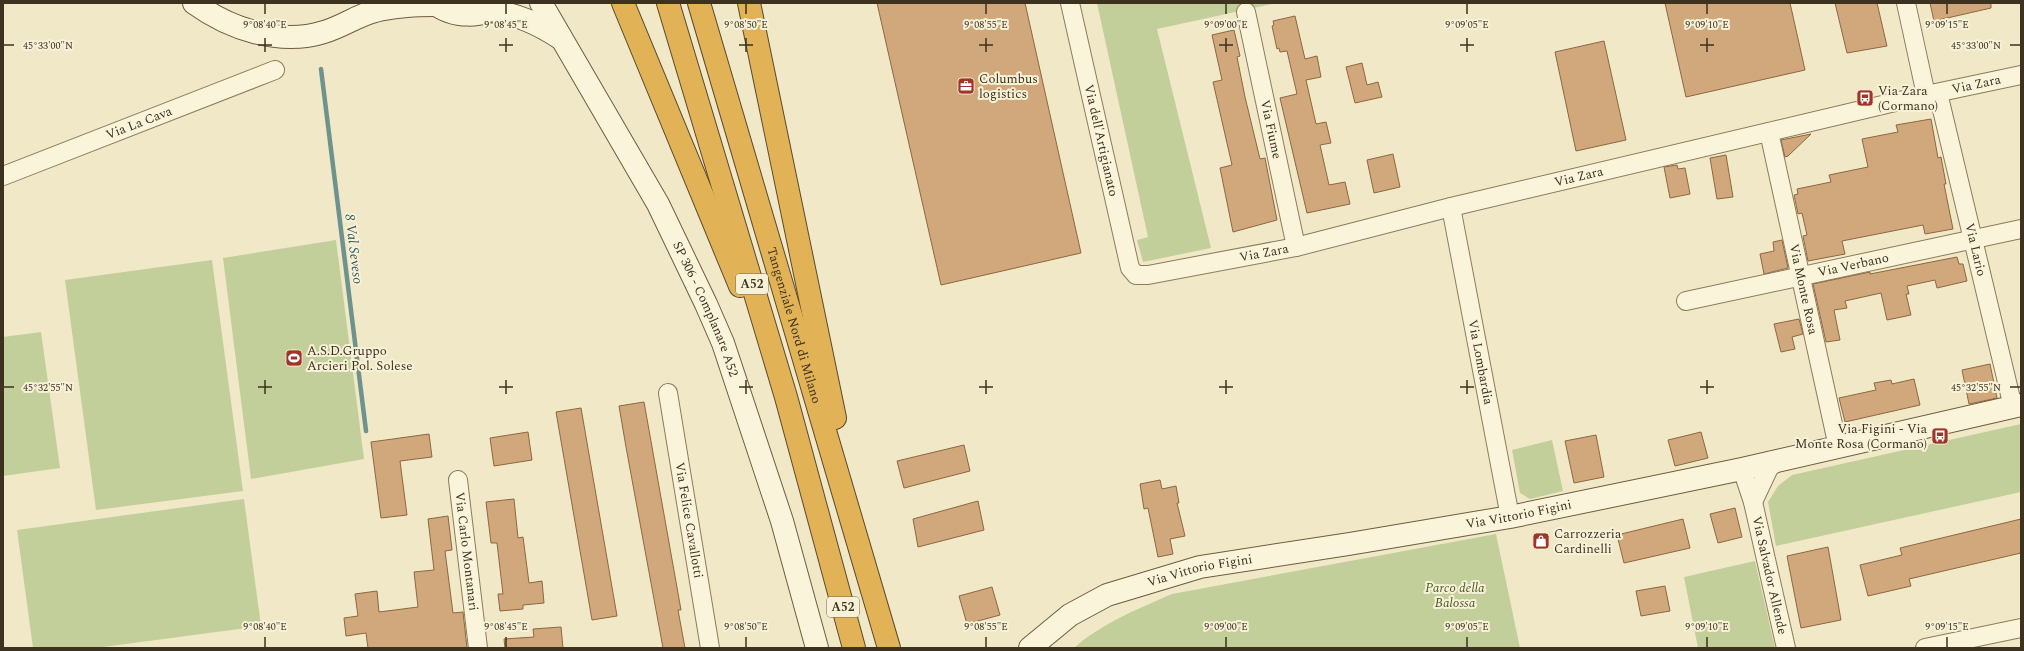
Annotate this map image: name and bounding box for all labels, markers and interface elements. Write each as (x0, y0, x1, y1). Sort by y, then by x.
text: 9°08'40"E (243, 17, 287, 33)
text: 9°08'45"E (484, 17, 528, 33)
text: 9°08'50"E (724, 17, 768, 33)
text: 9°08'55"E (964, 17, 1008, 33)
text: 9°09'00"E (1204, 17, 1248, 33)
text: 9°09'05"E (1445, 17, 1489, 33)
text: 9°09'10"E (1685, 17, 1729, 33)
text: 9°09'15"E (1925, 17, 1969, 33)
text: 45°33'00"N (23, 38, 73, 54)
text: 45°33'00"N (1951, 38, 2001, 54)
place label: Columbus logistics (979, 69, 1038, 104)
street label: Via Zara (1950, 69, 2003, 99)
office icon: Columbus logistics (956, 76, 976, 96)
place label: Via Zara (Cormano) (1878, 81, 1938, 116)
street label: Via dell'Artigianato (1079, 82, 1124, 199)
bus stop icon: Via Zara (Cormano) (1855, 88, 1875, 108)
street label: Via Fiume (1255, 98, 1287, 161)
street label: Via La Cava (103, 101, 176, 145)
street label: Via Zara (1552, 161, 1606, 192)
water label: 8 Val Seveso (339, 213, 369, 285)
street label: Via Lario (1959, 221, 1991, 278)
street label: SP 306 - Complanare A52 (667, 238, 743, 379)
street label: Via Zara (1238, 238, 1291, 267)
street label: Via Monte Rosa (1784, 242, 1823, 337)
street label: Tangenziale Nord di Milano (761, 245, 826, 406)
street label: Via Verbano (1816, 248, 1891, 282)
road number: A52 (736, 274, 768, 294)
street label: Via Lombardia (1463, 318, 1499, 407)
place label: A.S.D.Gruppo Arcieri Pol. Solese (307, 341, 413, 376)
sports icon: A.S.D.Gruppo Arcieri Pol. Solese (284, 348, 304, 368)
text: 45°32'55"N (23, 380, 73, 396)
text: 45°32'55"N (1951, 380, 2001, 396)
place label: Via Figini - Via Monte Rosa (Cormano) (1795, 419, 1928, 454)
bus stop icon: Via Figini - Via Monte Rosa (Cormano) (1930, 426, 1950, 446)
street label: Via Felice Cavallotti (670, 461, 708, 580)
street label: Via Carlo Montanari (450, 491, 484, 612)
street label: Via Vittorio Figini (1464, 495, 1573, 534)
street label: Via Salvador Allende (1747, 514, 1793, 636)
place label: Carrozzeria Cardinelli (1554, 524, 1622, 559)
shop icon: Carrozzeria Cardinelli (1531, 531, 1551, 551)
street label: Via Vittorio Figini (1145, 549, 1254, 592)
park label: Parco della Balossa (1425, 578, 1485, 613)
road number: A52 (827, 597, 859, 617)
text: 9°08'40"E (243, 619, 287, 635)
text: 9°08'45"E (484, 619, 528, 635)
text: 9°08'50"E (724, 619, 768, 635)
text: 9°08'55"E (964, 619, 1008, 635)
text: 9°09'00"E (1204, 619, 1248, 635)
text: 9°09'05"E (1445, 619, 1489, 635)
text: 9°09'10"E (1685, 619, 1729, 635)
text: 9°09'15"E (1925, 619, 1969, 635)

